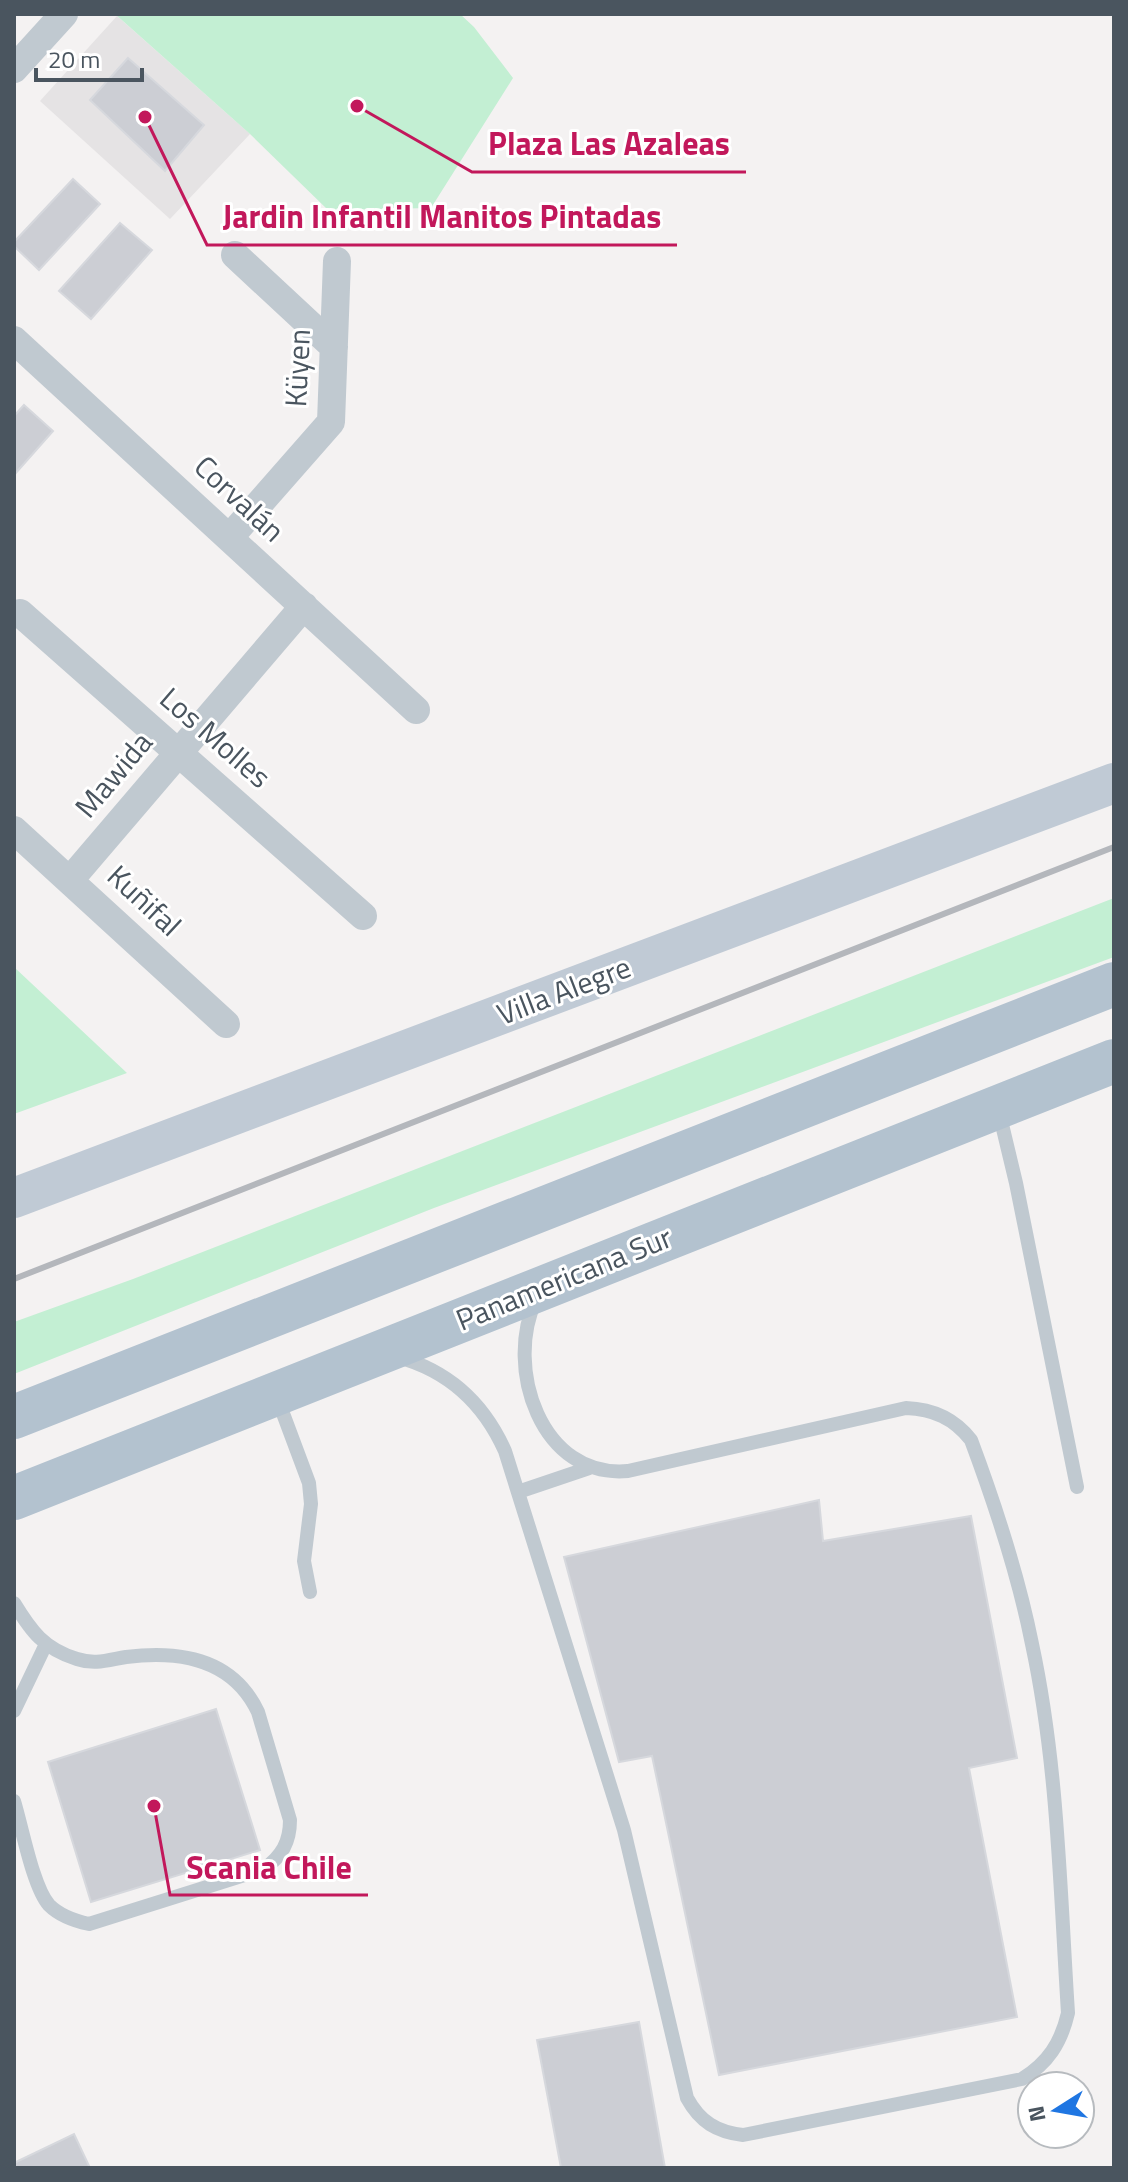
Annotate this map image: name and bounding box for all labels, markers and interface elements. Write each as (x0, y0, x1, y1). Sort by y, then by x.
scale bar (36, 32, 142, 82)
text: 20 m (48, 41, 100, 77)
callout: Plaza Las Azaleas (472, 116, 746, 172)
text: Plaza Las Azaleas (488, 119, 730, 167)
callout: Jardin Infantil Manitos Pintadas (207, 189, 677, 245)
text: Jardin Infantil Manitos Pintadas (223, 192, 661, 240)
street label: Küyen (272, 328, 322, 408)
street label: Corvalán (184, 444, 295, 552)
street label: Los Molles (150, 676, 281, 799)
street label: Mawida (63, 721, 163, 828)
street label: Kuñifal (97, 854, 192, 947)
street label: Villa Alegre (490, 943, 637, 1037)
street label: Panamericana Sur (449, 1214, 679, 1342)
callout: Scania Chile (170, 1839, 368, 1895)
text: Scania Chile (186, 1843, 352, 1891)
north arrow (1016, 2070, 1096, 2150)
text: N (1018, 2103, 1055, 2125)

